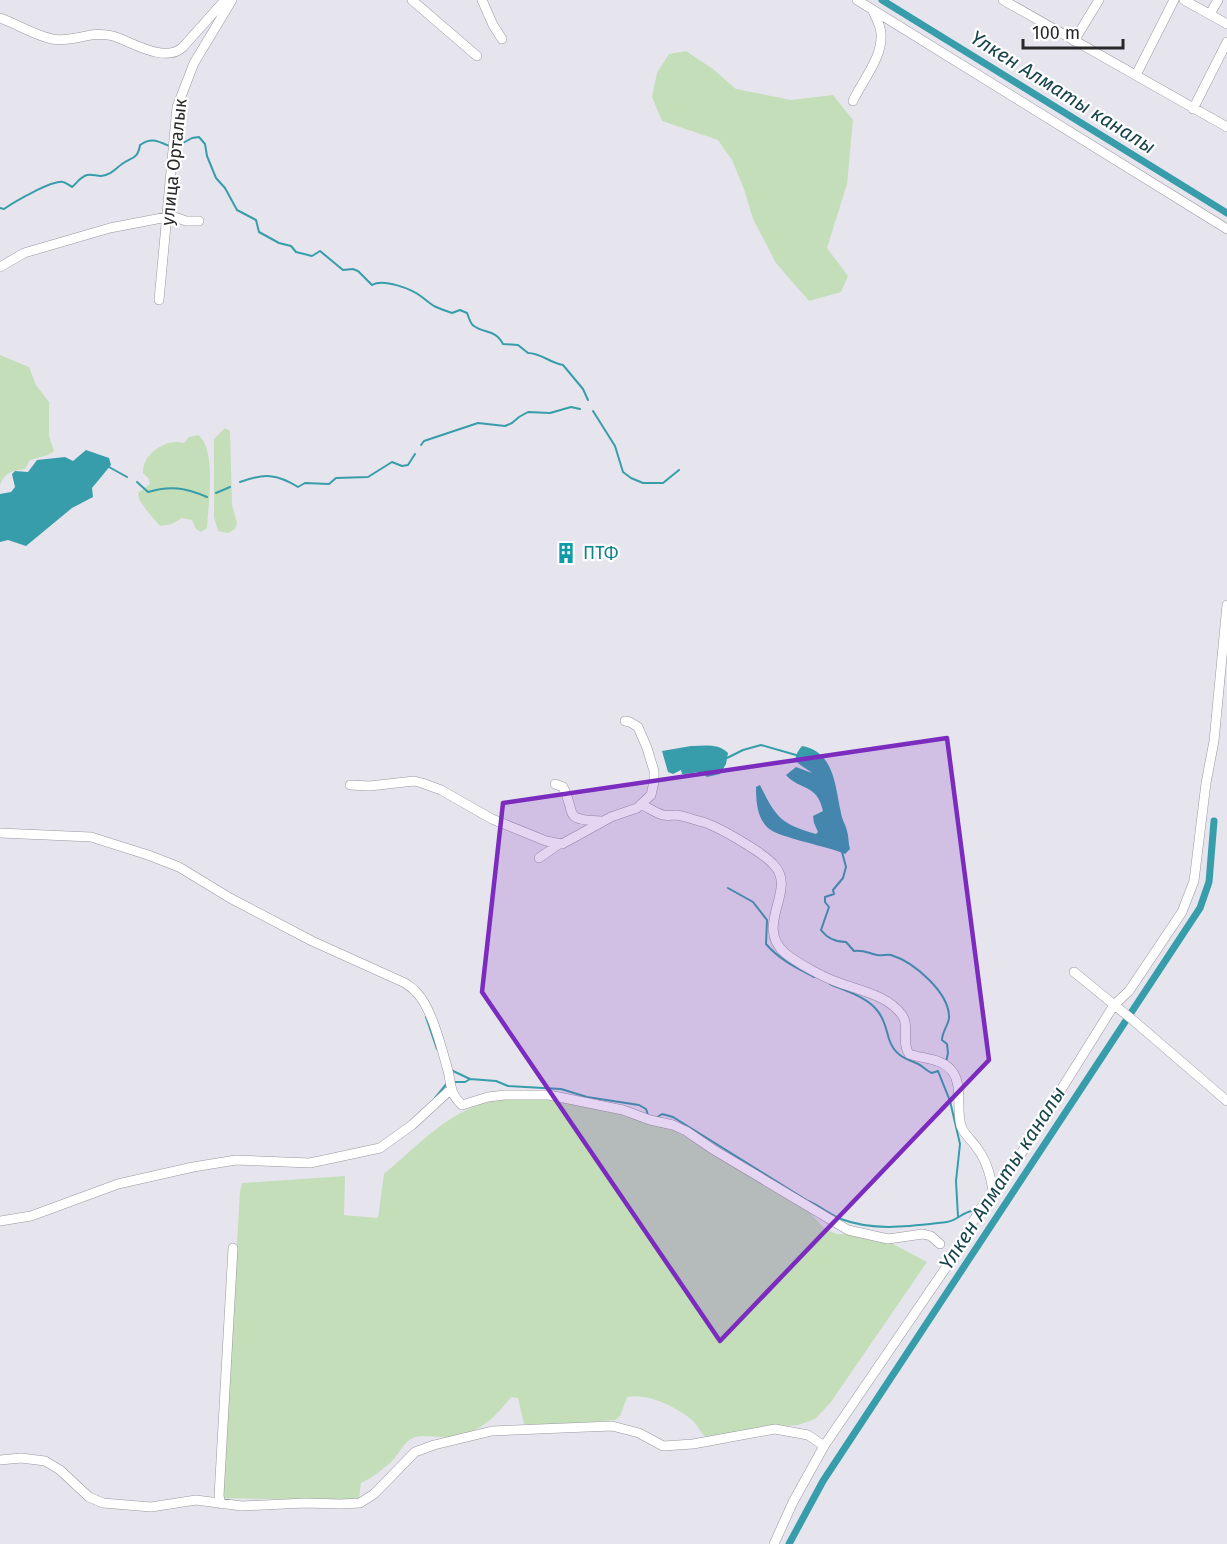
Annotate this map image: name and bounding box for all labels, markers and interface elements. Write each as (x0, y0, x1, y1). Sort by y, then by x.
scale bar (1023, 12, 1124, 50)
text: 100 m (1032, 22, 1080, 44)
water label: Үлкен Алматы каналы (966, 25, 1160, 159)
street label: улица Орталык (156, 97, 192, 227)
building icon: ПТФ (554, 541, 578, 565)
place label: ПТФ (583, 542, 619, 564)
water label: Үлкен Алматы каналы (934, 1082, 1070, 1274)

